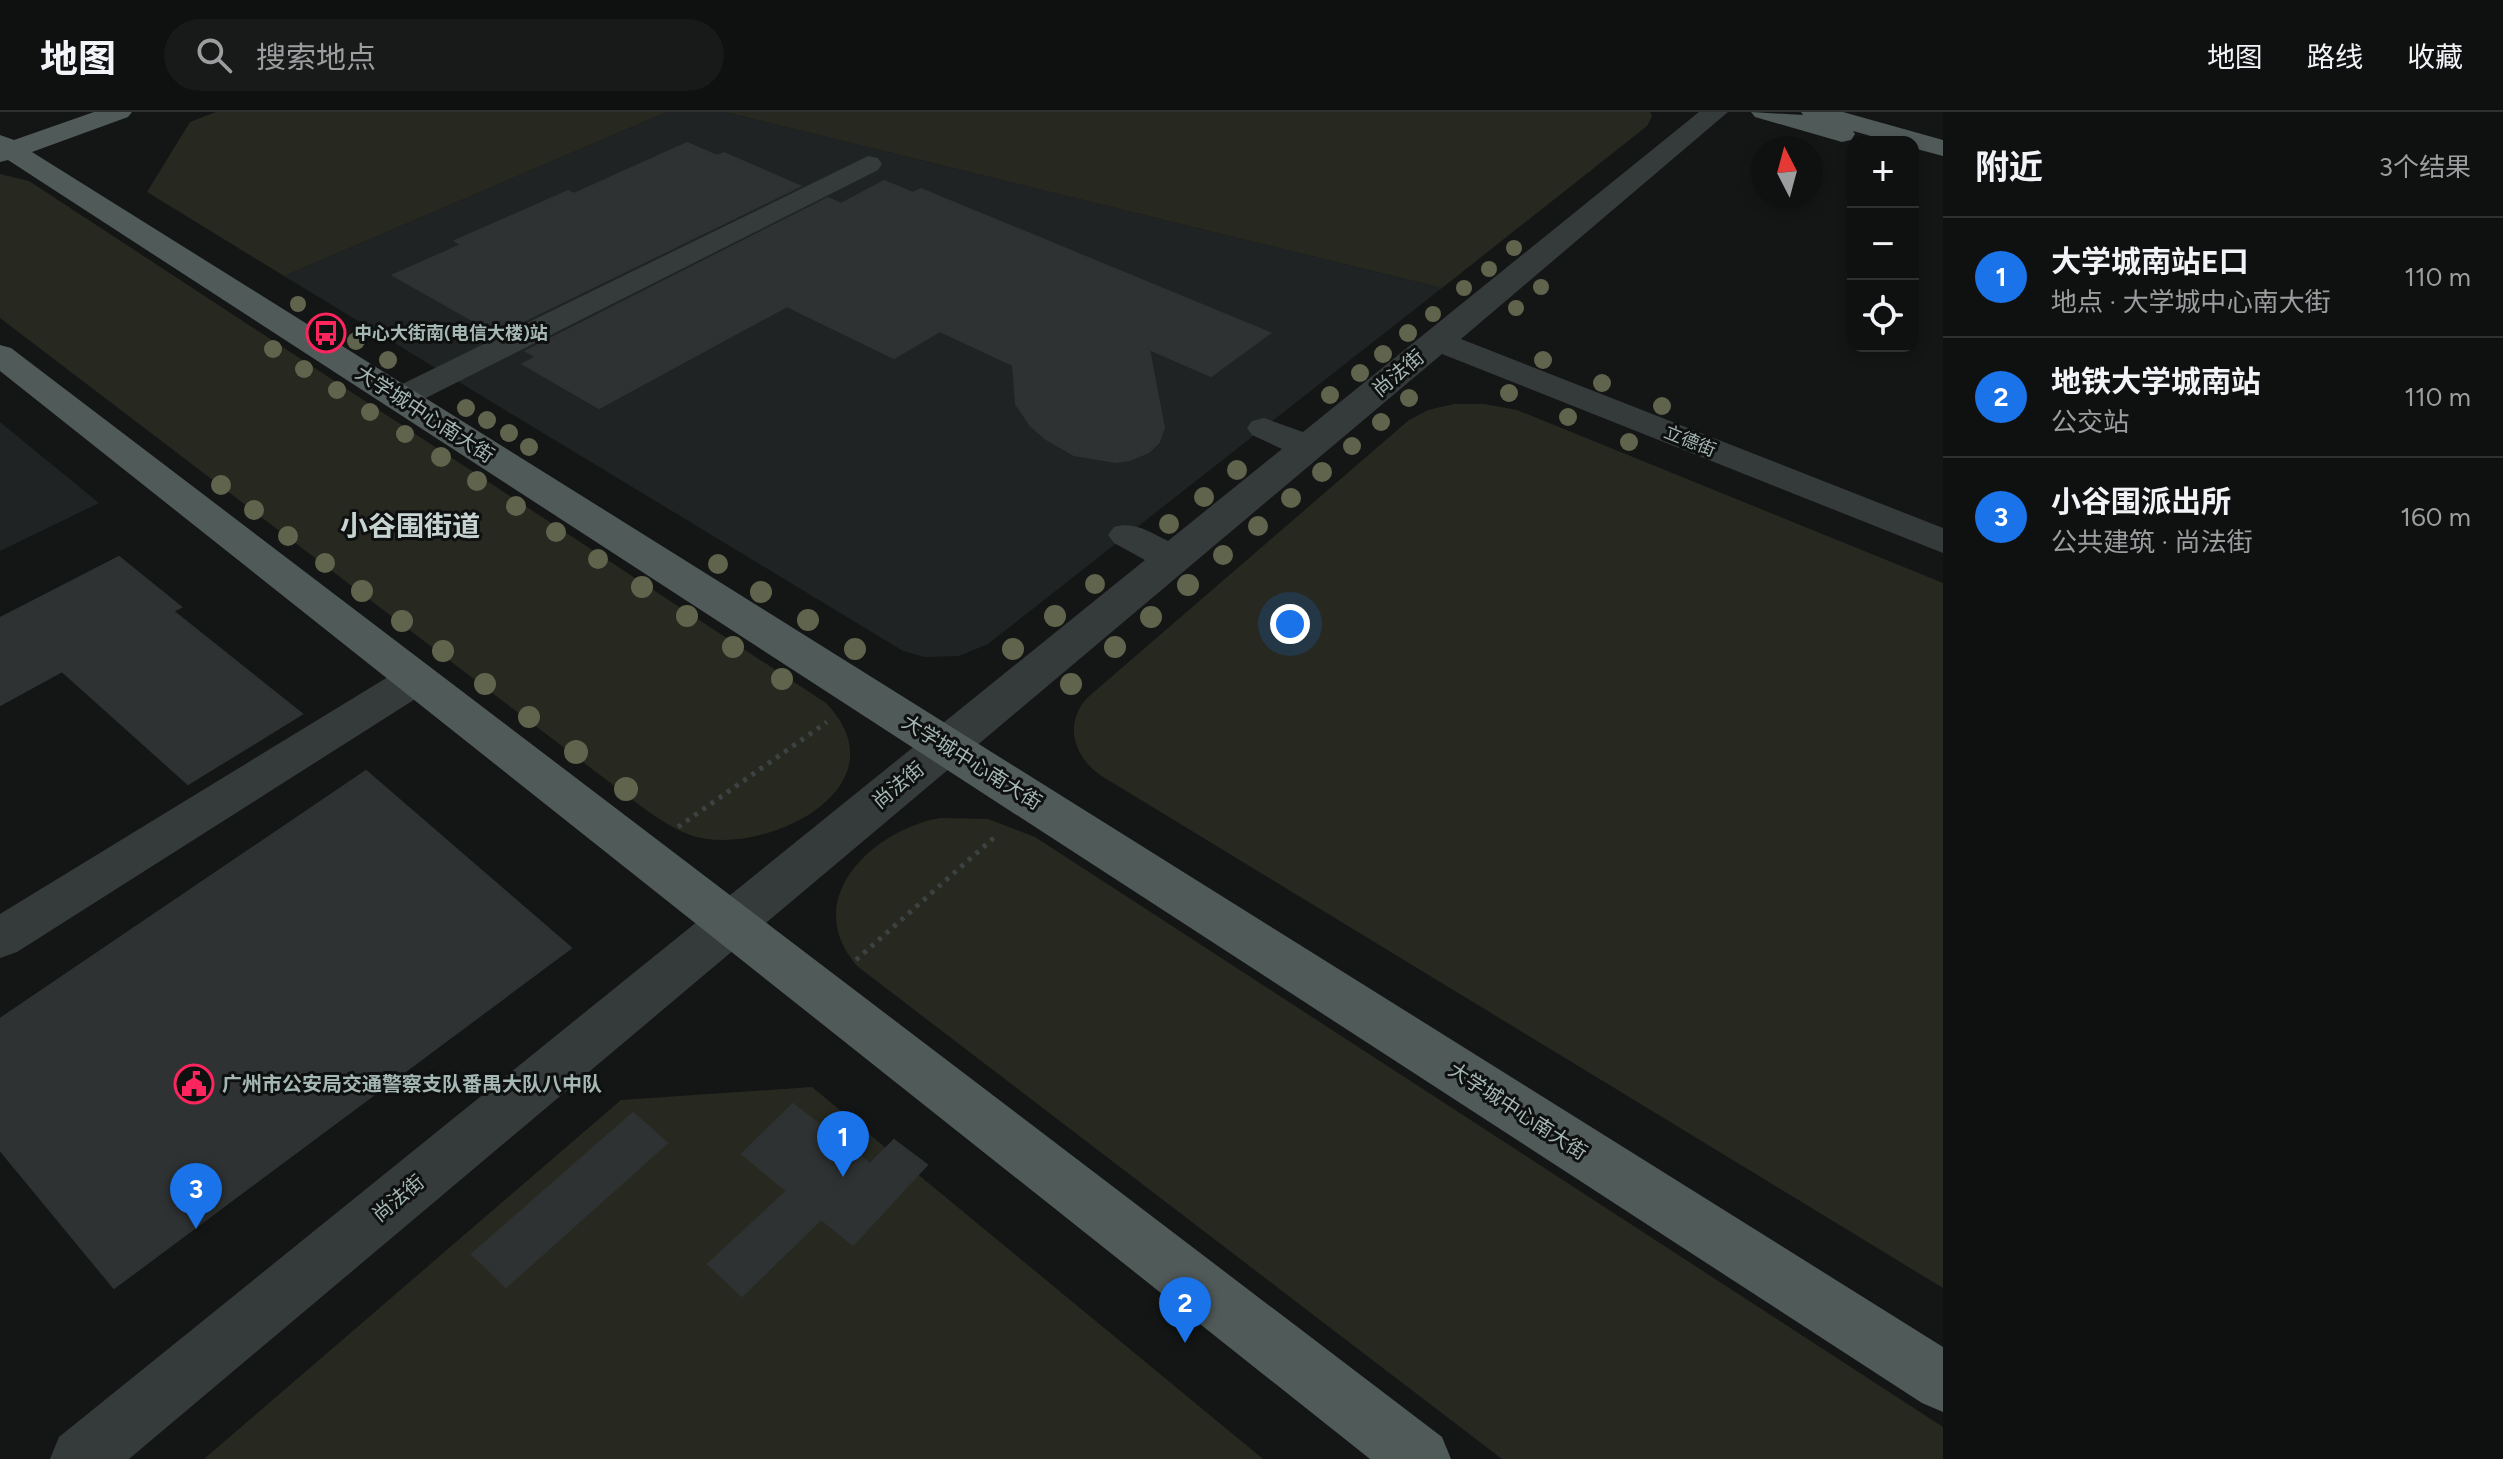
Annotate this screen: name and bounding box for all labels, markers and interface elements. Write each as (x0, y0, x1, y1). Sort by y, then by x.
search box (164, 19, 724, 91)
icon: search (192, 33, 236, 77)
text: 地图 (40, 36, 116, 82)
text: 搜索地点 (256, 39, 376, 76)
text: 地图 (2207, 40, 2263, 74)
text: 路线 (2307, 40, 2363, 74)
text: 收藏 (2407, 40, 2463, 74)
north arrow (1751, 136, 1823, 208)
map controls (1847, 136, 1919, 352)
button: + (1847, 136, 1919, 208)
text: 附近 (1975, 147, 2043, 188)
text: 3个结果 (2379, 151, 2471, 183)
button: − (1847, 208, 1919, 280)
text: 大学城南站E口 (2051, 243, 2249, 280)
text: 1 (1996, 261, 2006, 293)
text: 110 m (2404, 261, 2471, 293)
button: locate (1847, 280, 1919, 352)
text: 地点 · 大学城中心南大街 (2051, 286, 2330, 318)
bus stop icon: 中心大街南(电信大楼)站 (305, 312, 347, 354)
place label: 中心大街南(电信大楼)站 (354, 322, 548, 344)
street label: 尚法街 (1367, 345, 1429, 401)
street label: 大学城中心南大街 (351, 360, 499, 468)
text: 地铁大学城南站 (2051, 363, 2261, 400)
text: 2 (1993, 381, 2009, 413)
text: 110 m (2404, 381, 2471, 413)
text: 公交站 (2051, 406, 2129, 438)
street label: 立德街 (1661, 421, 1719, 461)
text: 小谷围派出所 (2051, 483, 2231, 520)
text: 3 (1994, 501, 2008, 533)
text: 160 m (2400, 501, 2471, 533)
district label: 小谷围街道 (340, 509, 480, 543)
text: 公共建筑 · 尚法街 (2051, 526, 2252, 558)
your location (1270, 604, 1310, 644)
street label: 大学城中心南大街 (898, 709, 1046, 815)
street label: 尚法街 (867, 757, 929, 813)
street label: 大学城中心南大街 (1444, 1057, 1592, 1165)
public building icon: 广州市公安局交通警察支队番禺大队八中队 (173, 1063, 215, 1105)
place label: 广州市公安局交通警察支队番禺大队八中队 (222, 1072, 602, 1096)
pin: 1 (817, 1111, 869, 1177)
pin: 3 (170, 1163, 222, 1229)
street label: 尚法街 (367, 1170, 429, 1226)
pin: 2 (1159, 1277, 1211, 1343)

